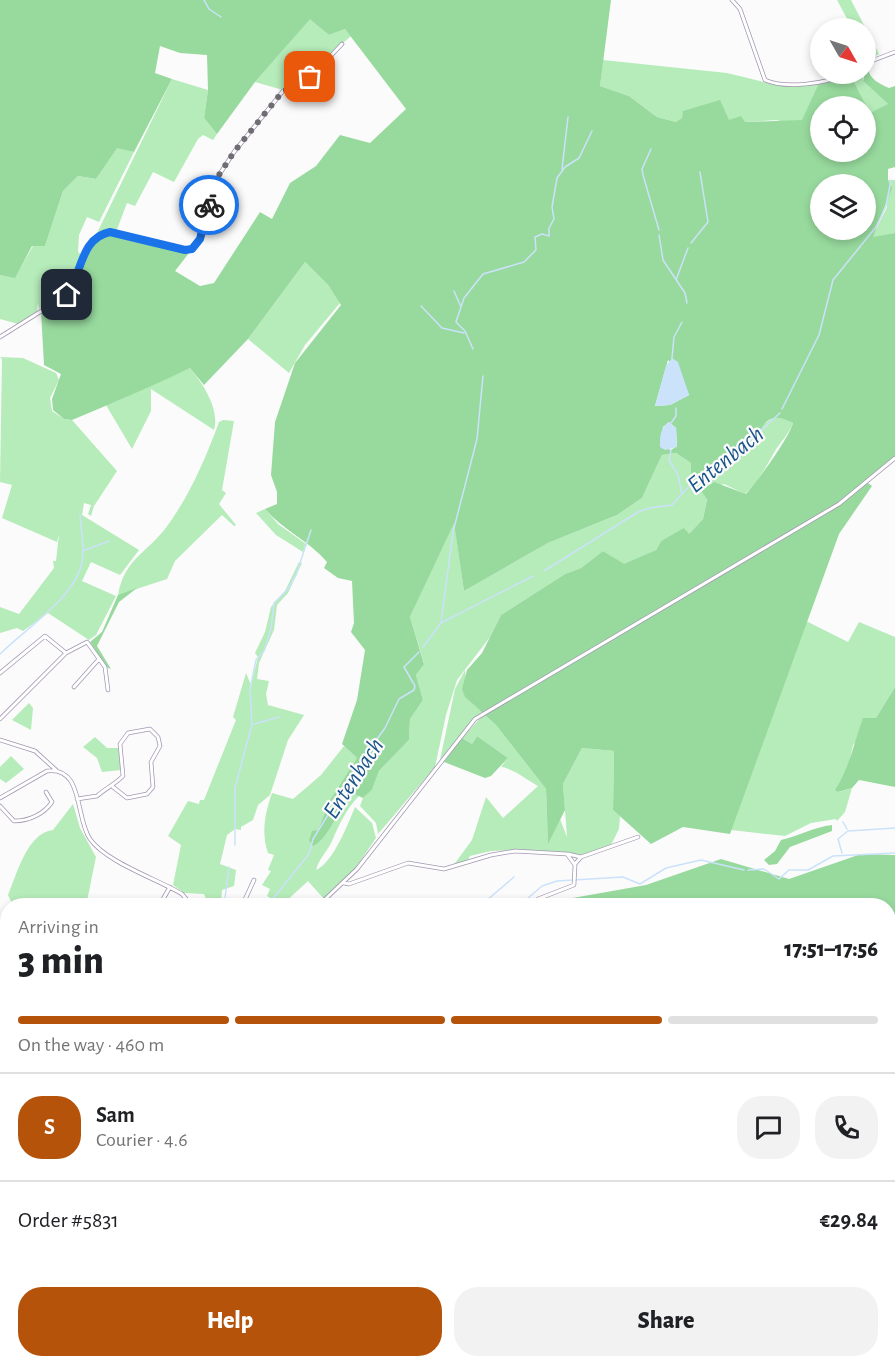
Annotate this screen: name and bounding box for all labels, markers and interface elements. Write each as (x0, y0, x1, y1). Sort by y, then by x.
north arrow (810, 18, 876, 84)
map controls (810, 18, 876, 240)
pin (284, 51, 335, 102)
icon: bag (293, 60, 326, 93)
button: locate (810, 96, 876, 162)
button: layers (810, 174, 876, 240)
courier (179, 175, 239, 235)
icon: bike (193, 189, 226, 222)
pin (41, 269, 92, 320)
icon: home (50, 278, 83, 311)
water label: Entenbach (683, 422, 768, 498)
water label: Entenbach (319, 734, 389, 823)
text: Arriving in (18, 917, 99, 937)
text: 17:51–17:56 (784, 938, 878, 960)
text: 3 min (18, 942, 104, 981)
text: On the way · 460 m (18, 1035, 164, 1055)
button: chat (737, 1096, 800, 1159)
button: phone (815, 1096, 878, 1159)
text: Sam (96, 1104, 135, 1126)
text: S (44, 1116, 55, 1138)
text: Courier · 4.6 (96, 1130, 188, 1150)
text: Order #5831 (18, 1209, 119, 1231)
text: €29.84 (820, 1209, 878, 1231)
button: Help (18, 1287, 442, 1356)
button: Share (454, 1287, 878, 1356)

